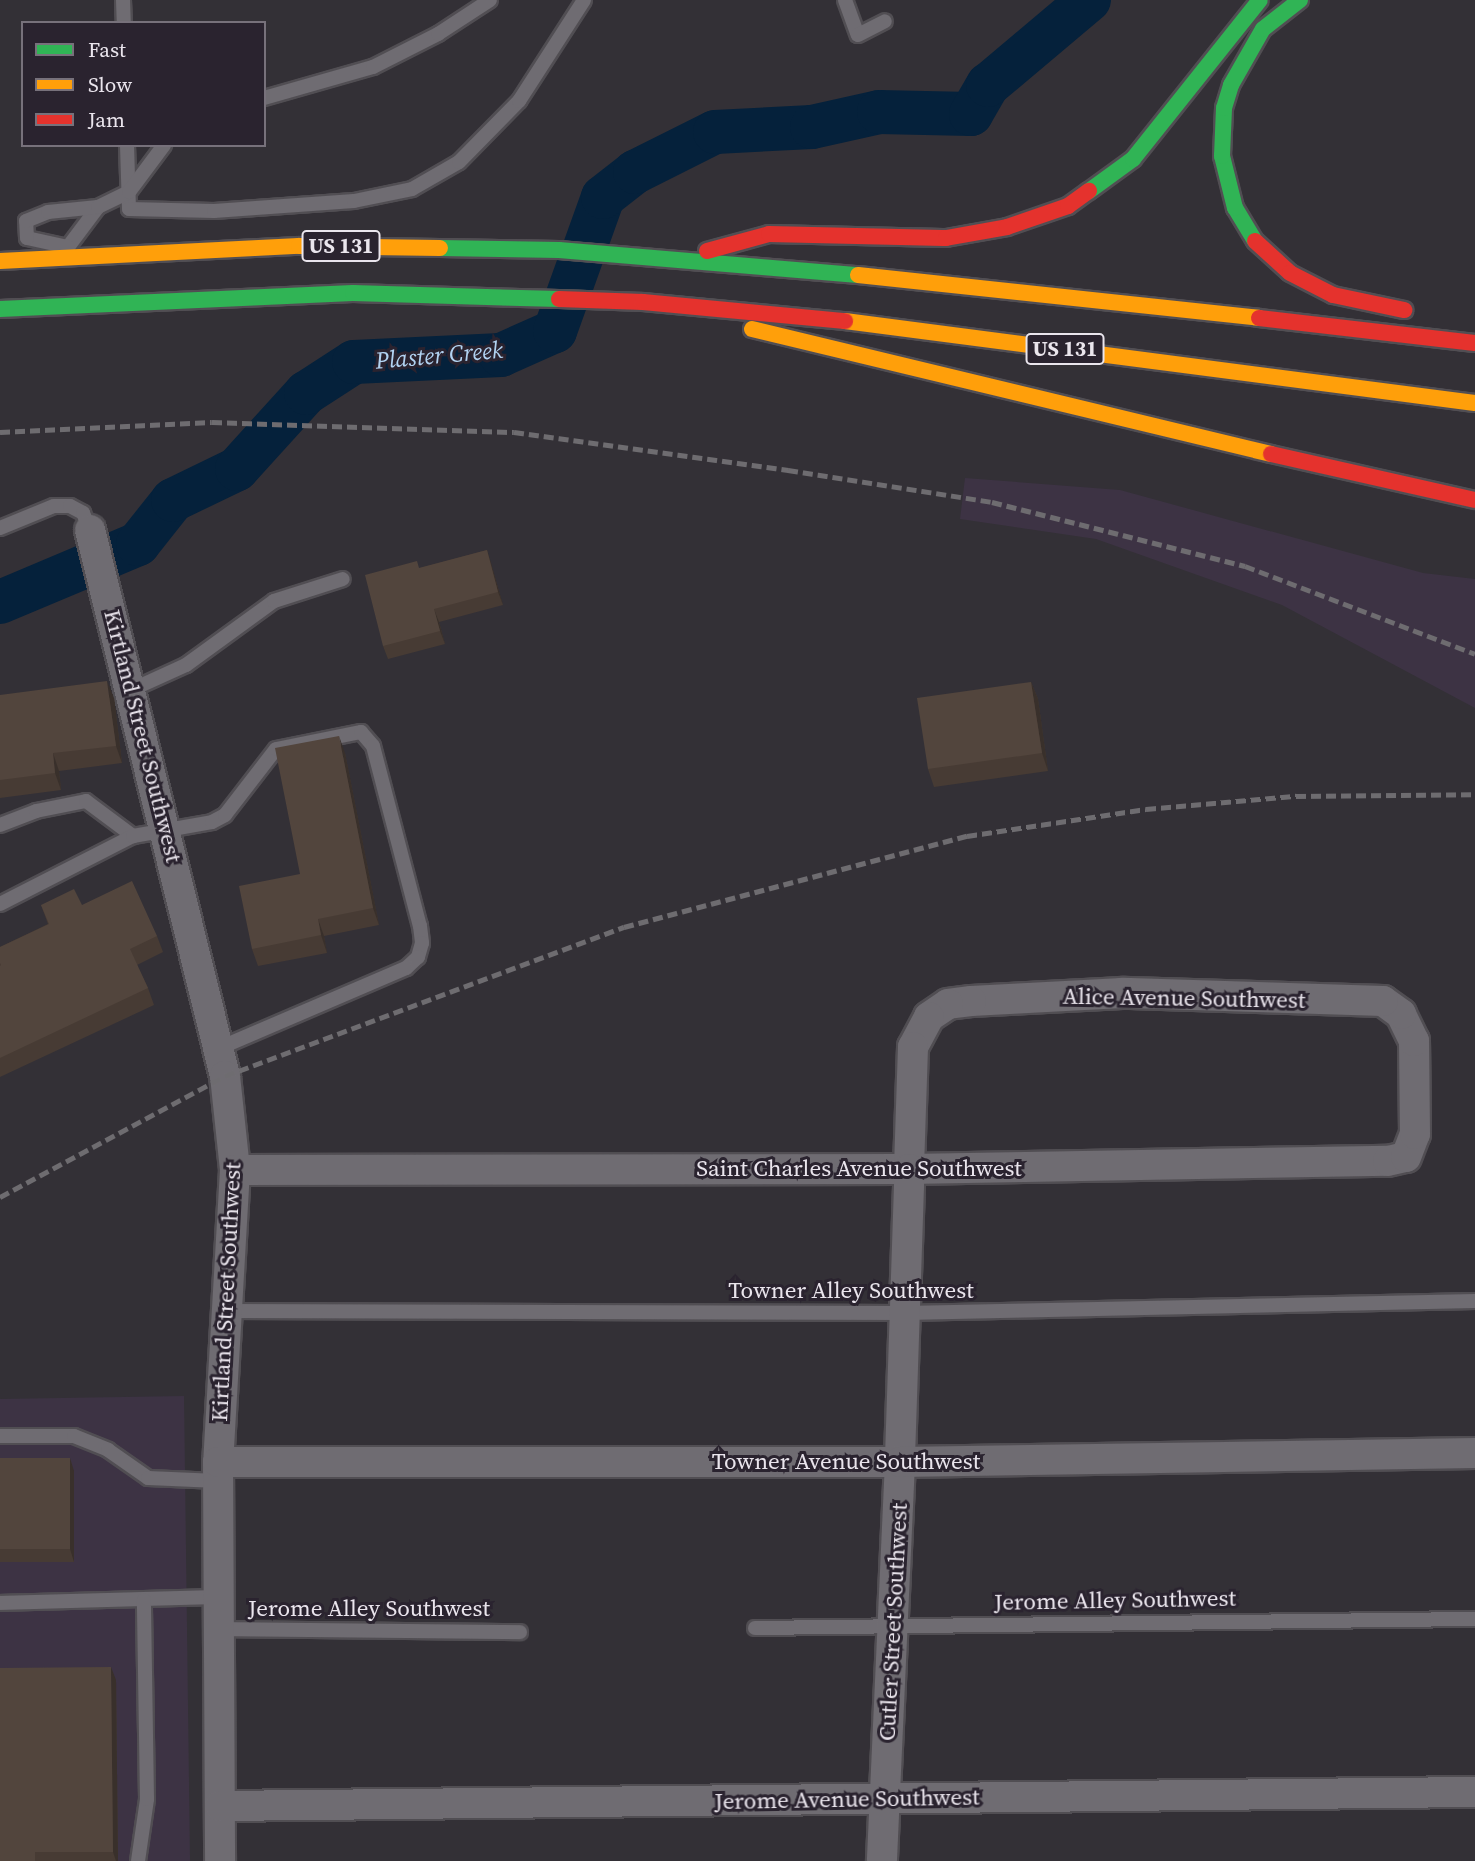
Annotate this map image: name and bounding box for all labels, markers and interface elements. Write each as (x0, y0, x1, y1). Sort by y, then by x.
legend (21, 21, 266, 147)
text: Fast (88, 35, 126, 64)
text: Slow (88, 70, 132, 99)
text: Jam (88, 105, 125, 134)
road number: US 131 (301, 229, 381, 264)
road number: US 131 (1025, 332, 1105, 366)
water label: Plaster Creek (374, 335, 504, 375)
street label: Kirtland Street Southwest (98, 607, 188, 865)
street label: Alice Avenue Southwest (1062, 982, 1306, 1014)
street label: Saint Charles Avenue Southwest (696, 1154, 1022, 1182)
street label: Kirtland Street Southwest (205, 1162, 247, 1422)
street label: Towner Alley Southwest (728, 1276, 974, 1304)
street label: Towner Avenue Southwest (712, 1447, 980, 1475)
street label: Cutler Street Southwest (873, 1502, 913, 1742)
street label: Jerome Alley Southwest (994, 1584, 1236, 1616)
street label: Jerome Alley Southwest (248, 1594, 490, 1622)
street label: Jerome Avenue Southwest (714, 1783, 980, 1815)

